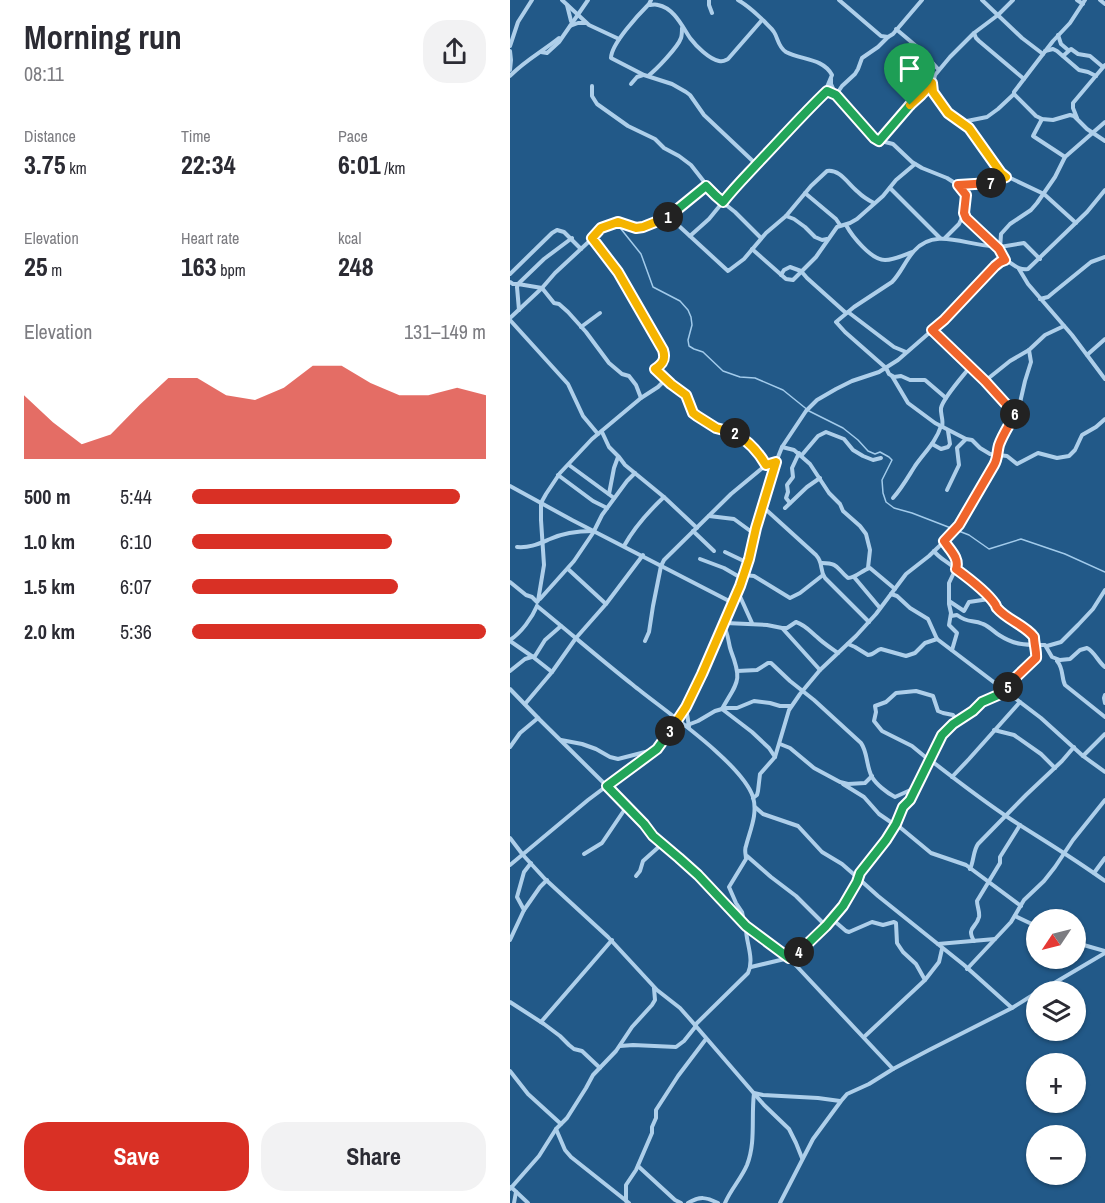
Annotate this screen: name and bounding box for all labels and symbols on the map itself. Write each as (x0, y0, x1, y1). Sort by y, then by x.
pin (884, 43, 935, 105)
pin: 7 (976, 168, 1006, 198)
pin: 1 (653, 202, 683, 232)
pin: 6 (1000, 399, 1030, 429)
pin: 2 (720, 418, 750, 448)
pin: 5 (993, 672, 1023, 702)
pin: 3 (655, 716, 685, 746)
north arrow (1026, 909, 1086, 969)
pin: 4 (784, 937, 814, 967)

